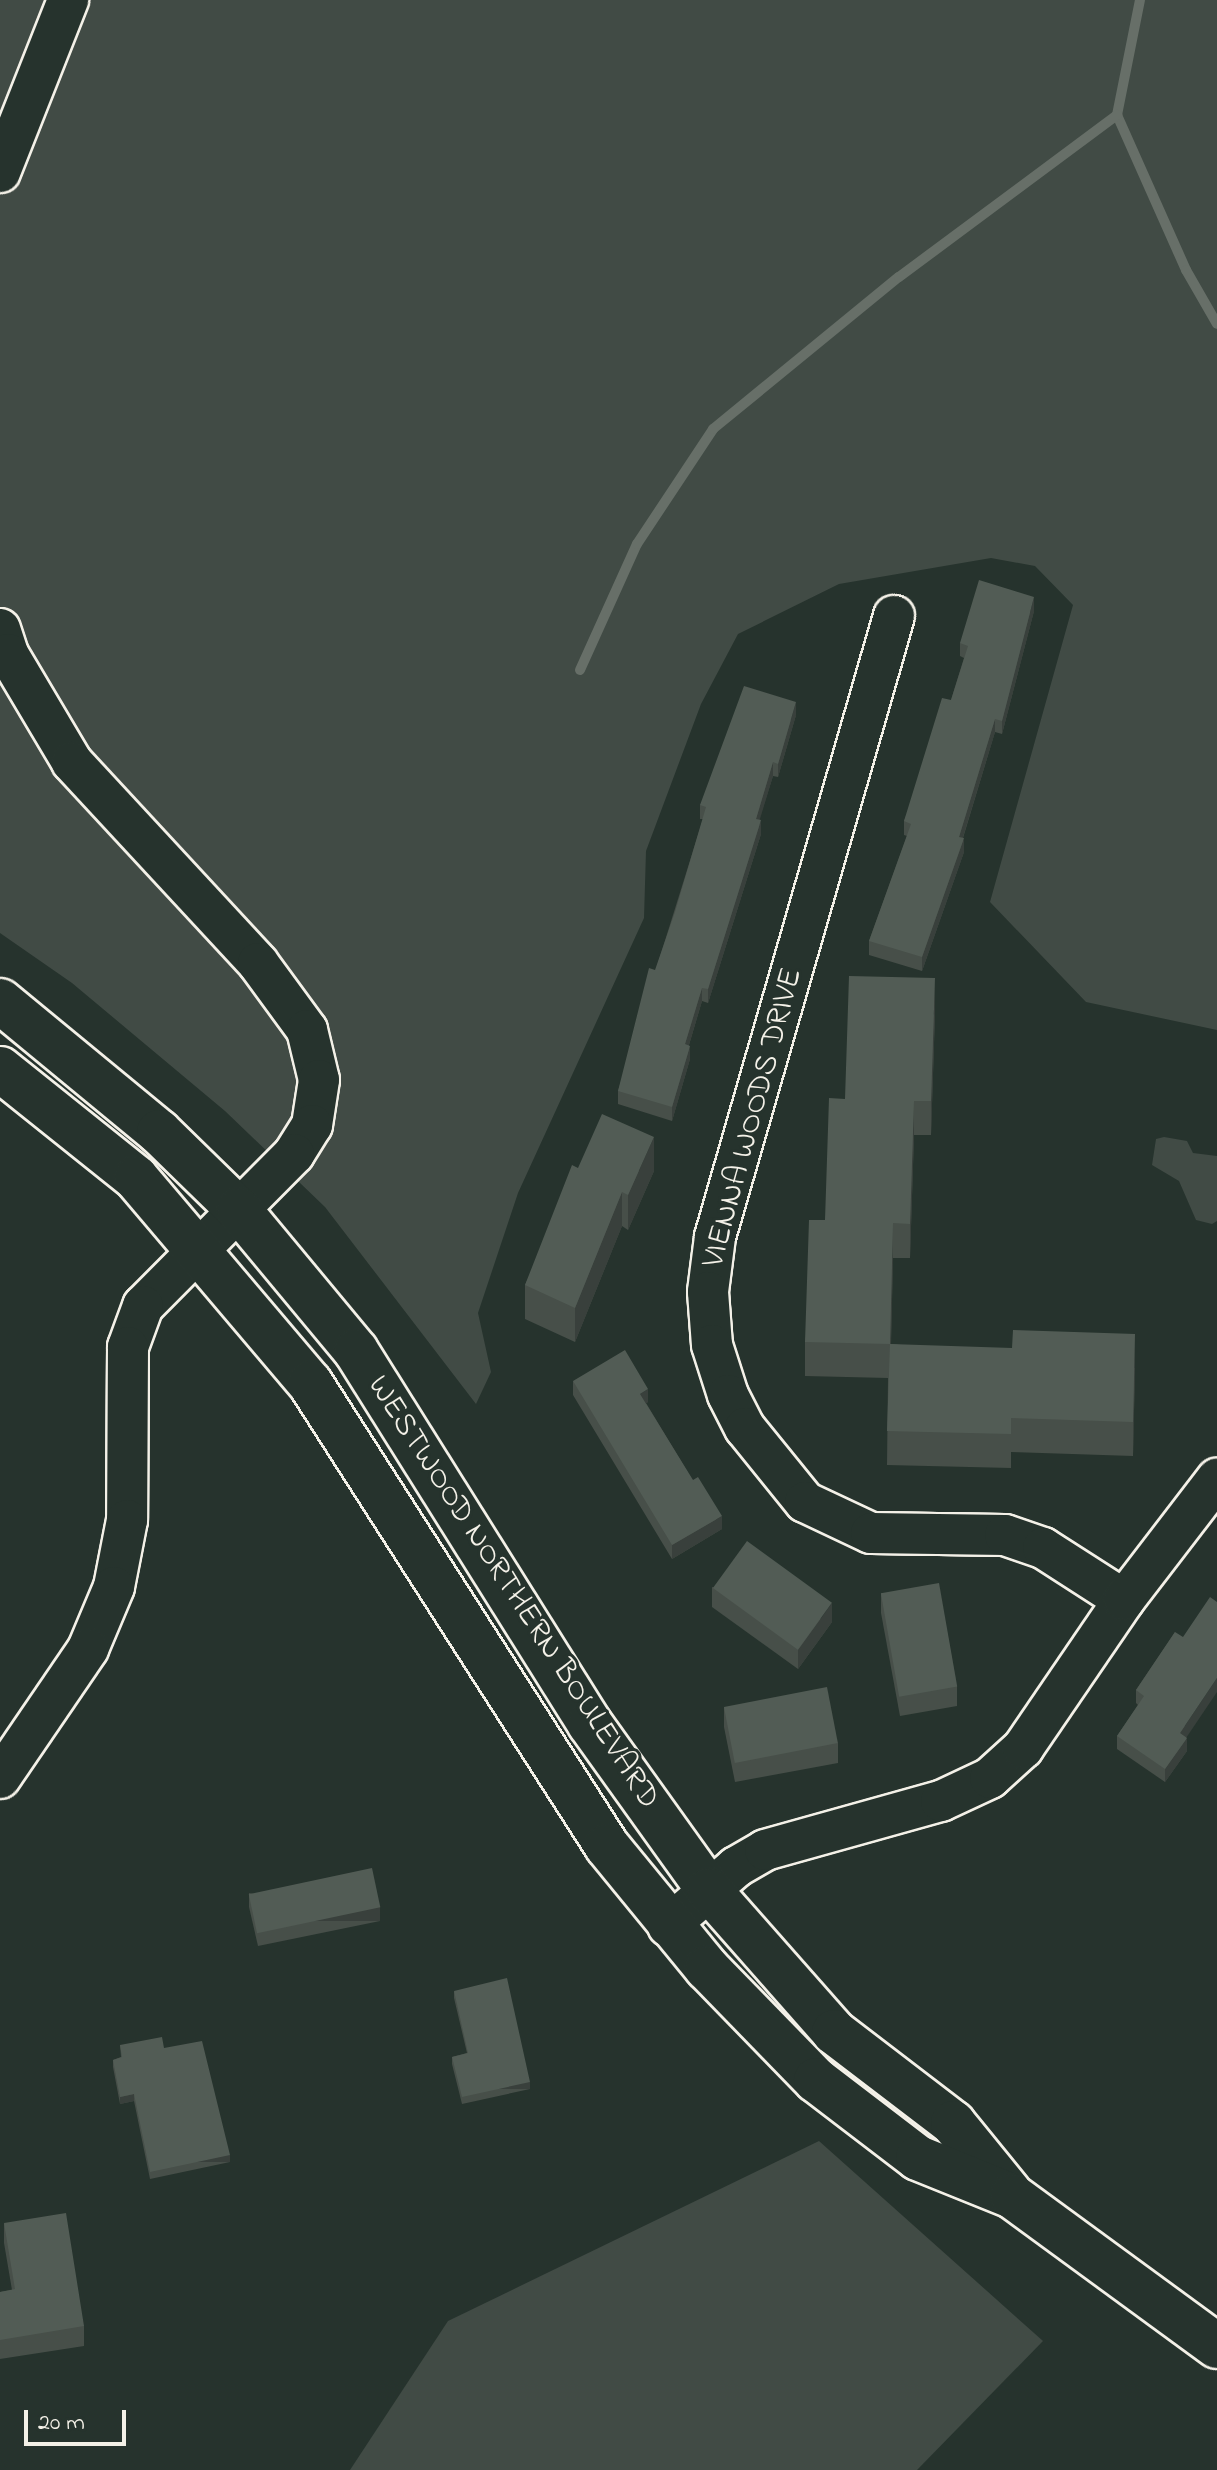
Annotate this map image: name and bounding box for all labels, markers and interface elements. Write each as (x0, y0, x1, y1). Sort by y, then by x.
street label: VIENNA WOODS DRIVE (696, 964, 812, 1272)
street label: WESTWOOD NORTHERN BOULEVARD (357, 1369, 667, 1817)
scale bar (28, 2394, 130, 2444)
text: 20 m (38, 2406, 85, 2441)

